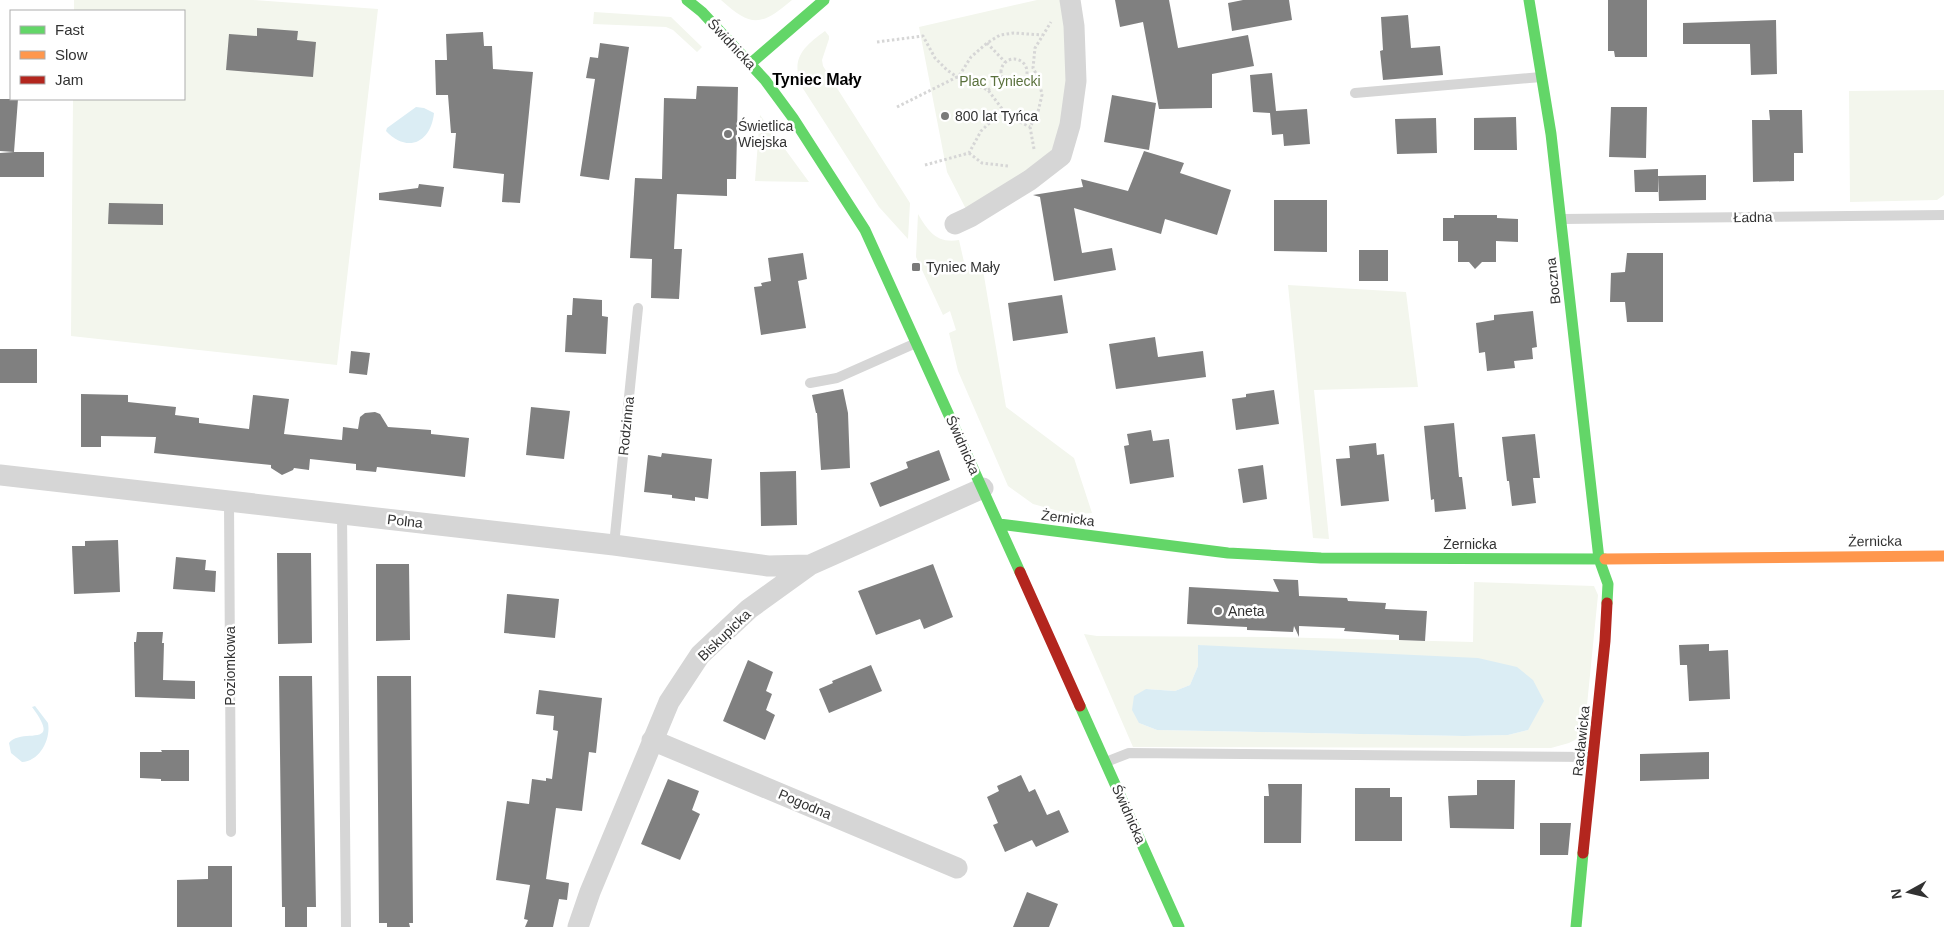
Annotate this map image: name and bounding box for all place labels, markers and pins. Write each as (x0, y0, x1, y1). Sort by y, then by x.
place label: 800 lat Tyńca (955, 108, 1038, 124)
marker: 800 lat Tyńca (939, 110, 951, 122)
place label: Świetlica Wiejska (738, 117, 793, 150)
marker: Świetlica Wiejska (722, 128, 734, 140)
place label: Tyniec Mały (926, 259, 1000, 275)
marker: Tyniec Mały (910, 261, 922, 273)
place label: Aneta (1228, 603, 1265, 619)
marker: Aneta (1212, 605, 1224, 617)

